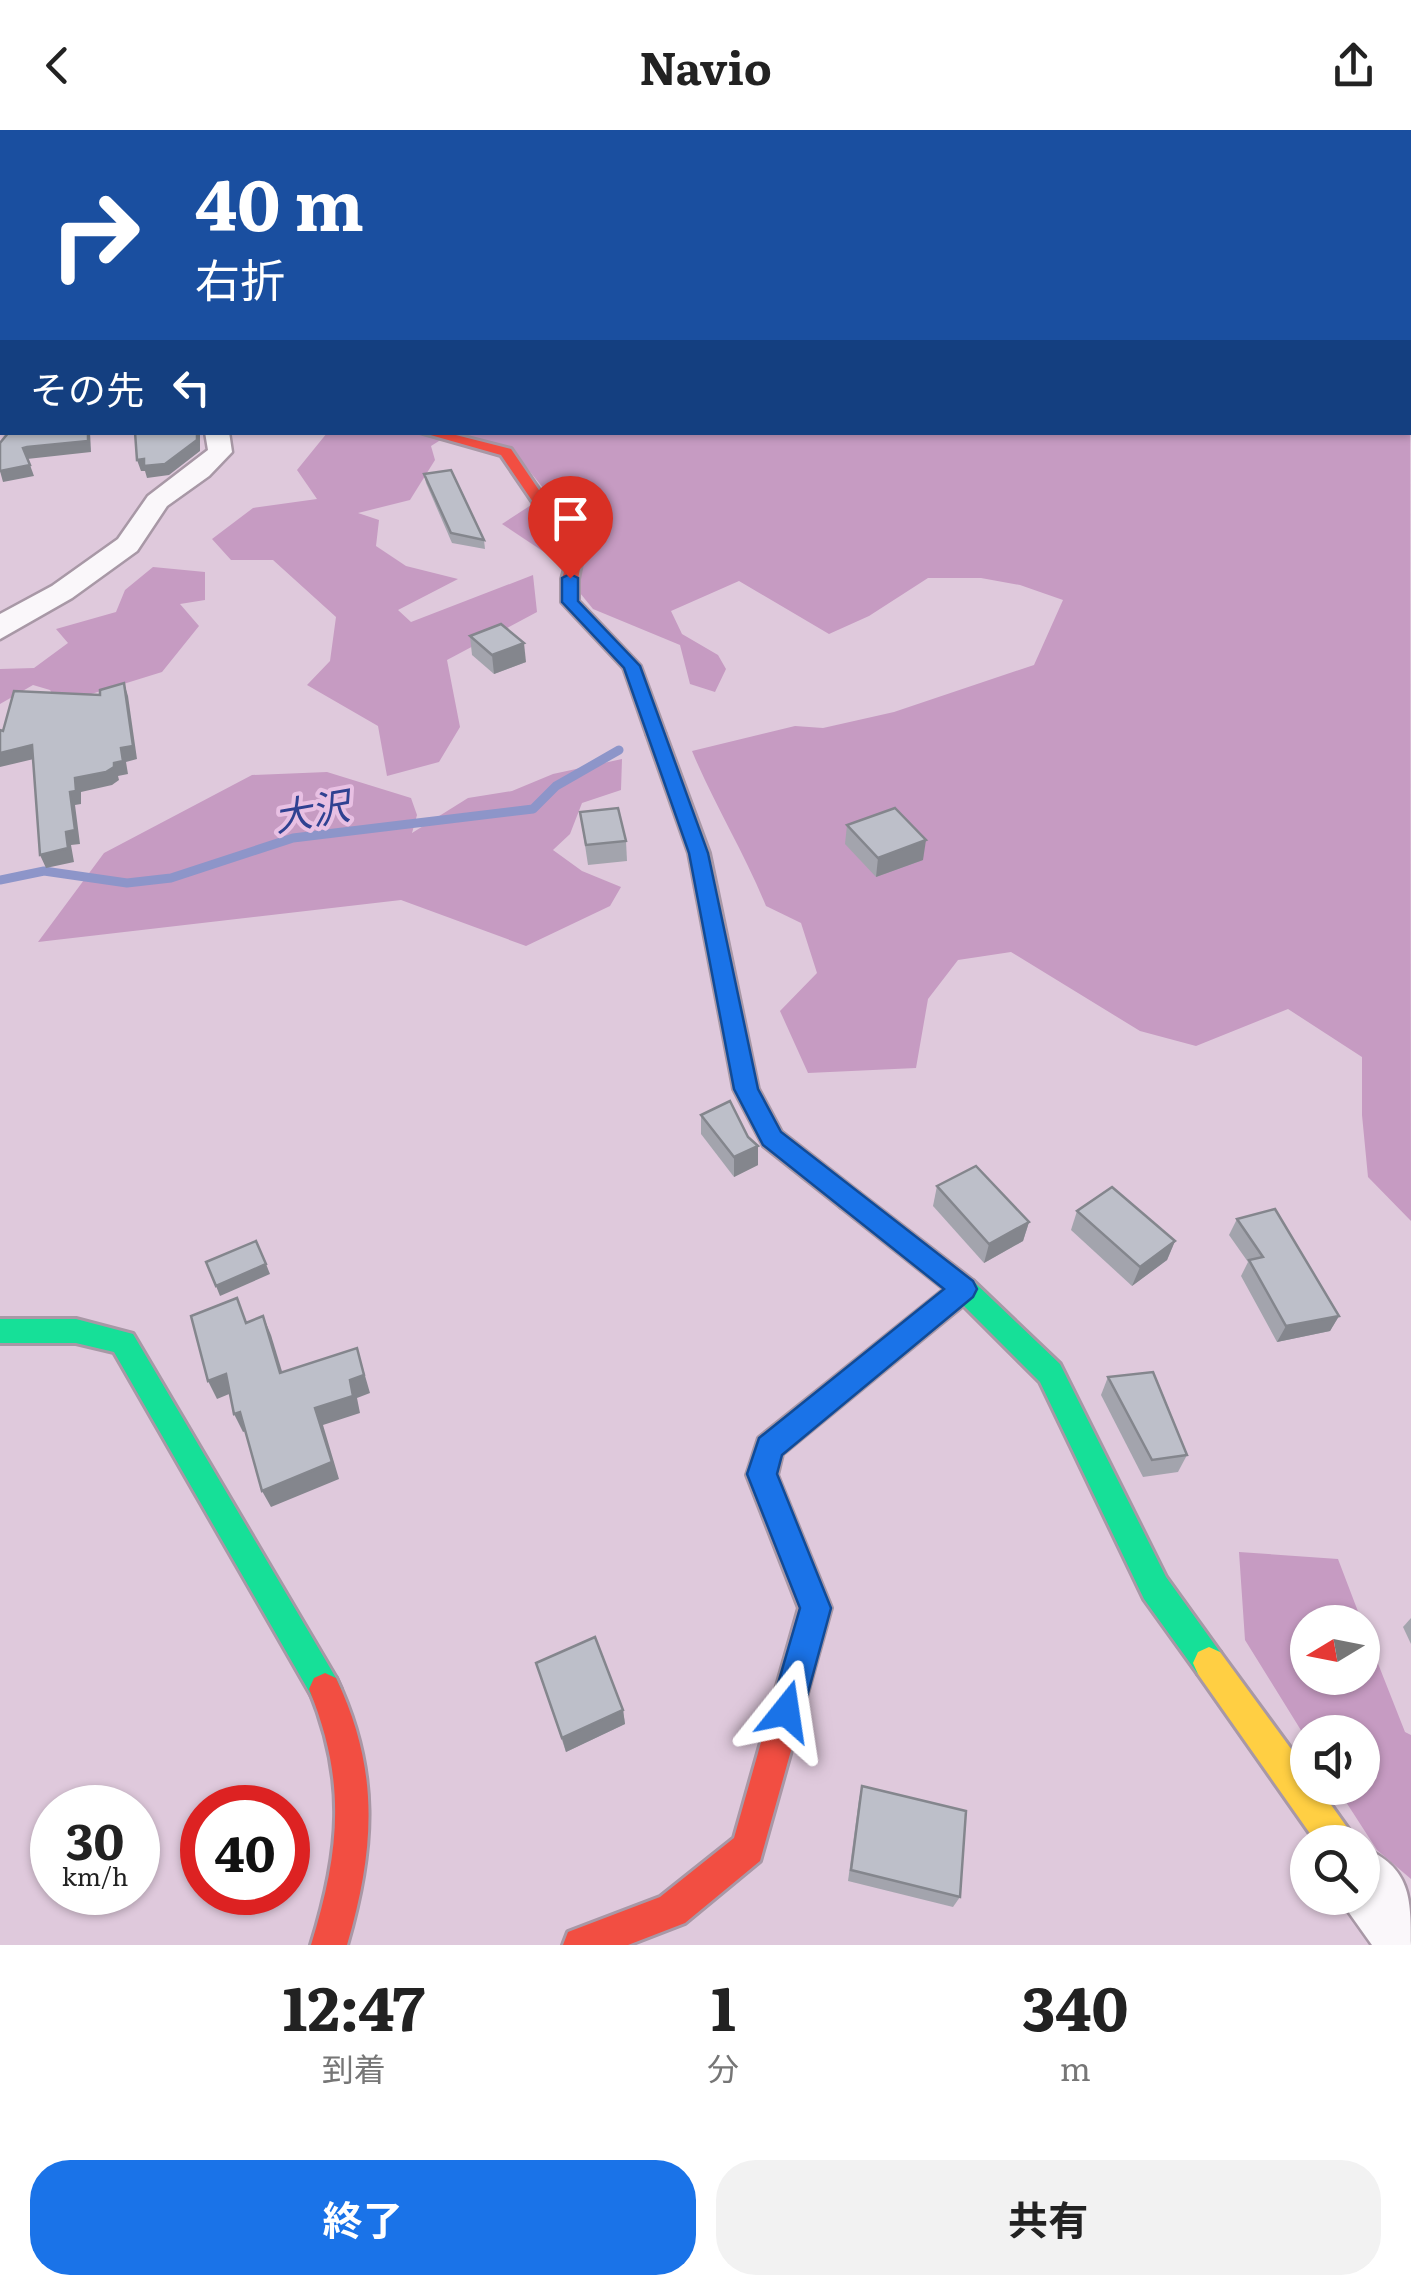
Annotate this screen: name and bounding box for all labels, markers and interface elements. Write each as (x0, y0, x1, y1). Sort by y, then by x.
text: Navio (639, 32, 772, 99)
icon: back (30, 38, 85, 93)
icon: share (1326, 38, 1381, 93)
text: 40 m (195, 149, 364, 253)
icon: right (30, 170, 160, 300)
text: 右折 (195, 244, 285, 311)
text: その先 (30, 359, 144, 416)
icon: left (164, 360, 219, 415)
pin (528, 476, 613, 579)
icon: arrive (543, 491, 598, 546)
water label: 大沢 (269, 773, 358, 844)
north arrow (1290, 1605, 1380, 1695)
map controls (1290, 1605, 1380, 1915)
position arrow (734, 1659, 838, 1763)
button: sound (1290, 1715, 1380, 1805)
speed limit sign: 40 (180, 1785, 310, 1915)
text: 30 (66, 1801, 124, 1875)
button: search (1290, 1825, 1380, 1915)
text: km/h (62, 1857, 128, 1894)
text: 12:47 (283, 1960, 425, 2049)
text: 1 (711, 1960, 736, 2049)
text: 340 (1022, 1960, 1128, 2049)
text: 到着 (322, 2043, 386, 2091)
text: 分 (707, 2043, 739, 2091)
text: m (1060, 2043, 1091, 2091)
button: 終了 (30, 2160, 696, 2275)
button: 共有 (716, 2160, 1381, 2275)

